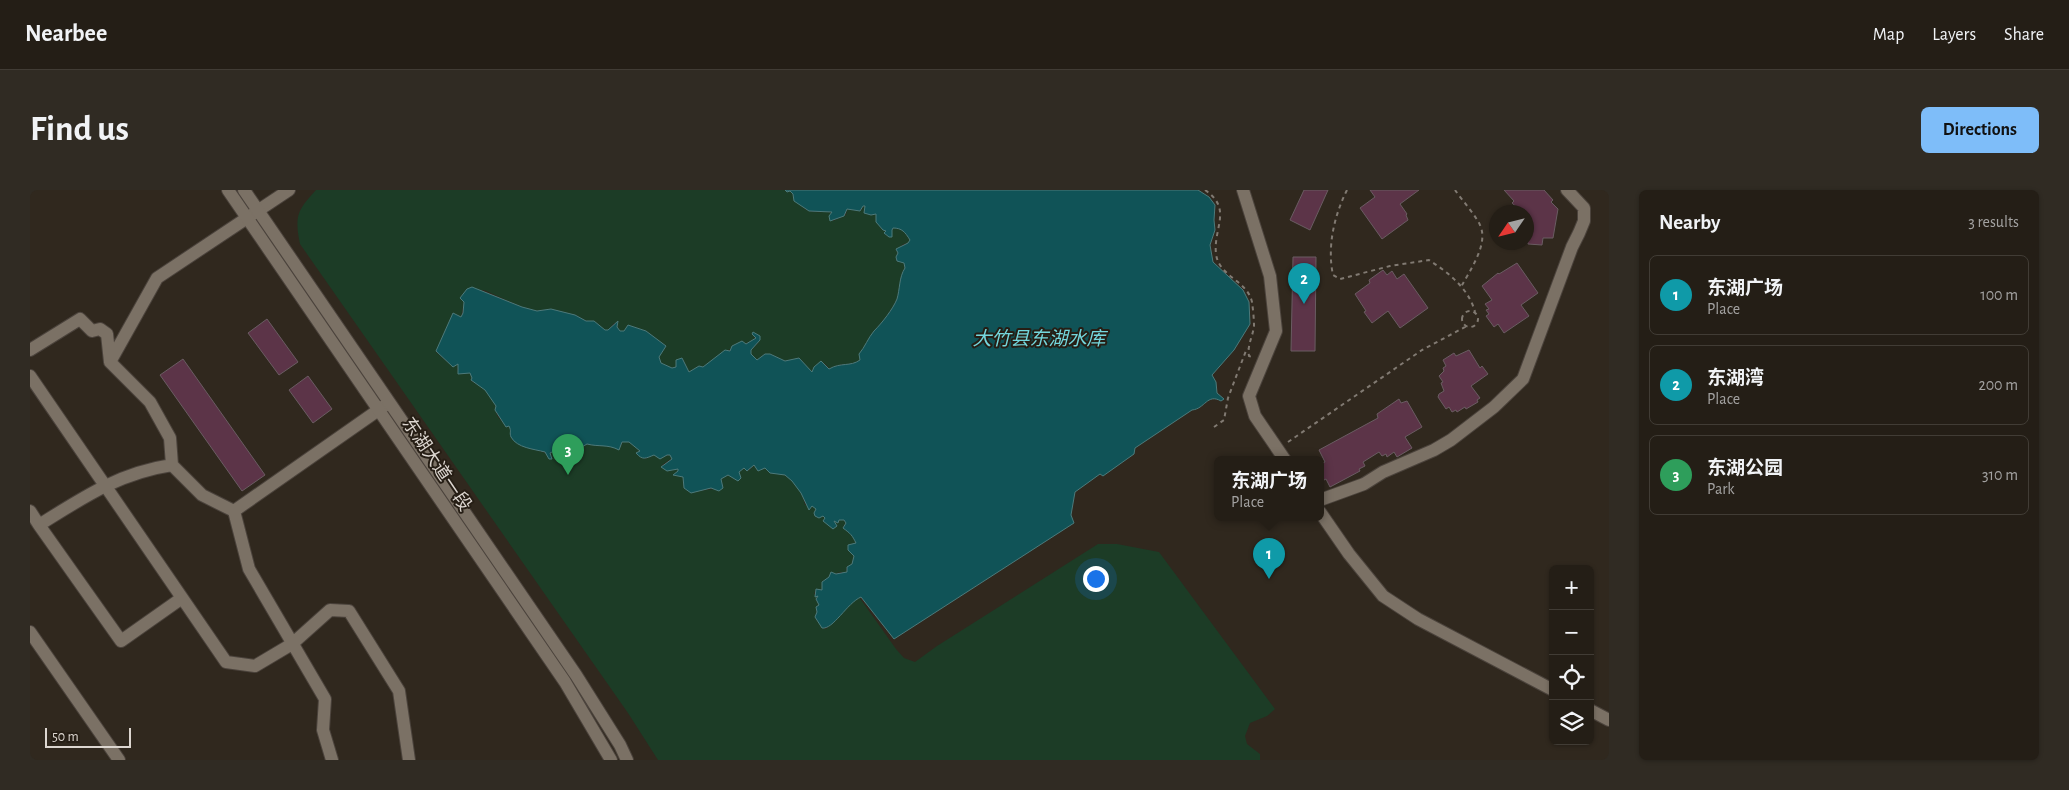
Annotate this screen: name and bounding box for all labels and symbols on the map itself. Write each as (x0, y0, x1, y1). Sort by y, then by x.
north arrow (1489, 205, 1534, 250)
pin: 2 (1288, 263, 1320, 304)
water label: 大竹县东湖水库 (972, 328, 1108, 349)
street label: 东湖大道一段 (399, 414, 475, 514)
pin: 3 (552, 434, 584, 475)
pin: 1 (1253, 538, 1285, 579)
your location (1083, 566, 1109, 592)
scale bar (45, 725, 131, 748)

